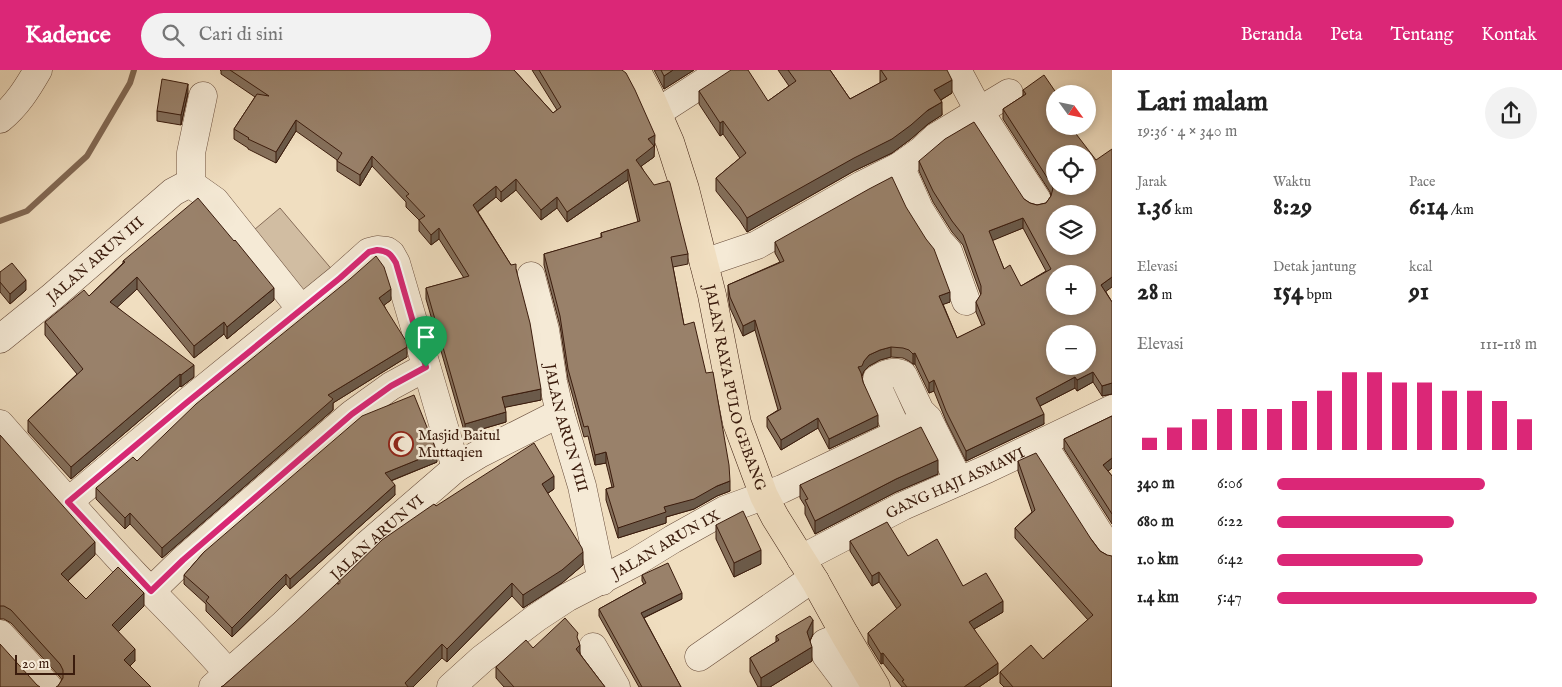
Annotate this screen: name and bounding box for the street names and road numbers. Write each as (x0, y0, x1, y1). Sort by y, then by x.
street label: JALAN ARUN III (42, 212, 148, 308)
street label: JALAN RAYA PULO GEBANG (699, 281, 770, 494)
street label: JALAN ARUN VIII (540, 360, 592, 494)
street label: GANG HAJI ASMAWI (883, 443, 1028, 523)
street label: JALAN ARUN VI (325, 491, 428, 586)
street label: JALAN ARUN IX (607, 506, 723, 584)

